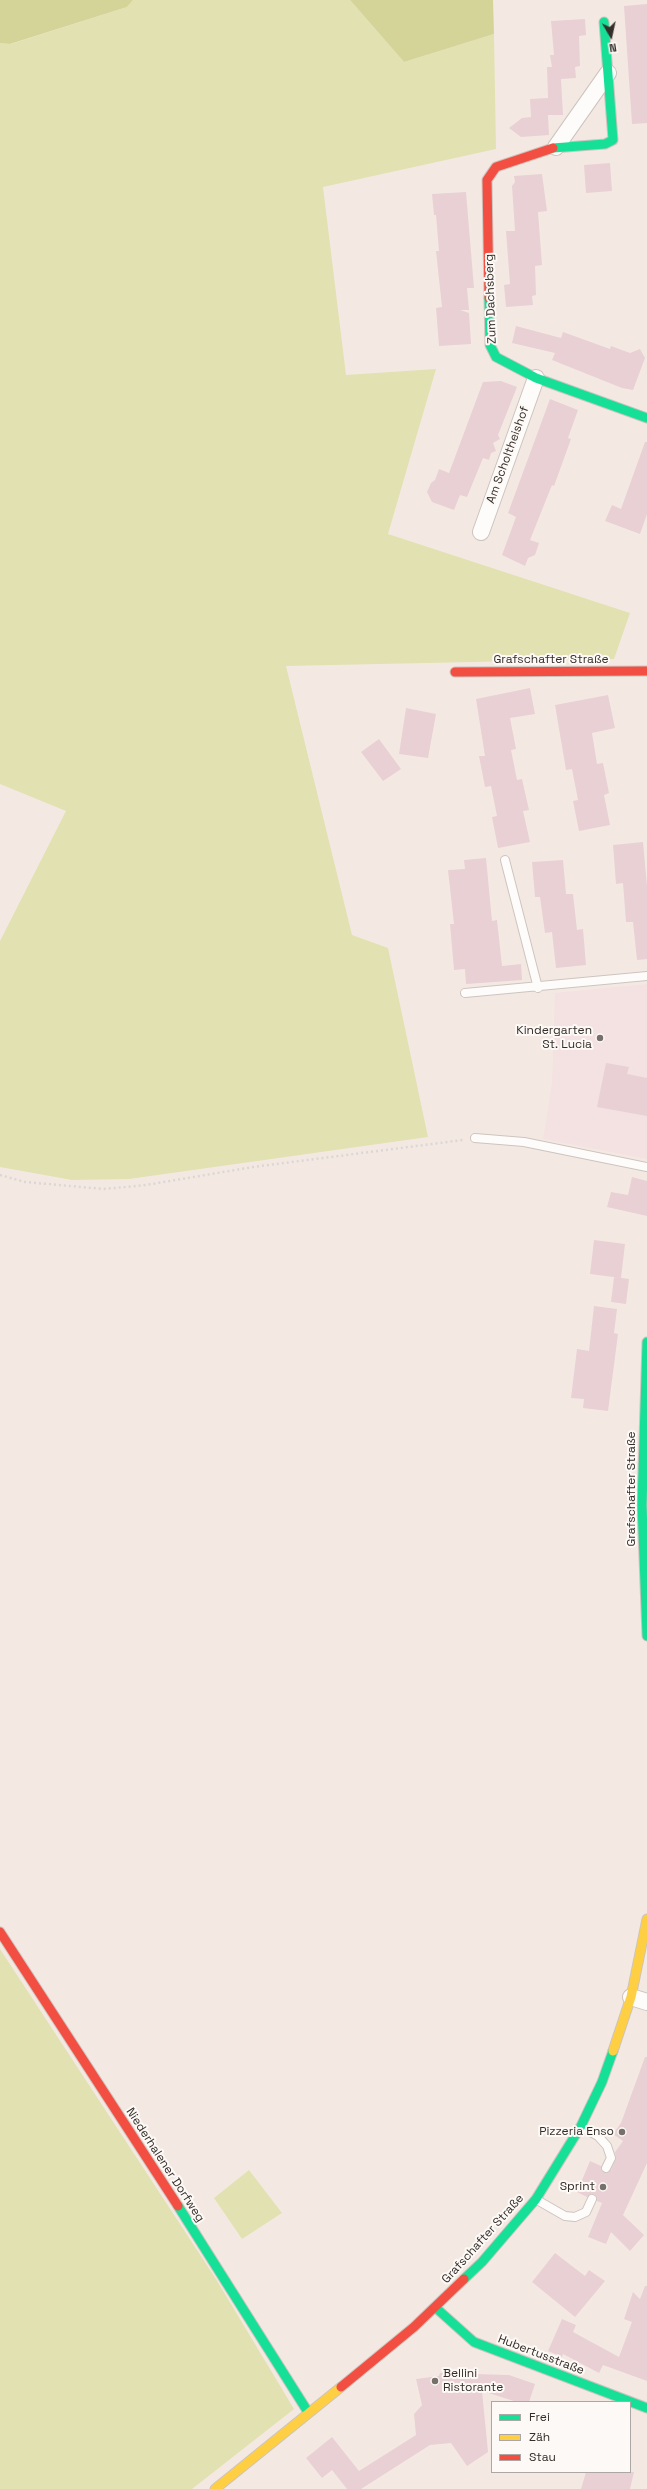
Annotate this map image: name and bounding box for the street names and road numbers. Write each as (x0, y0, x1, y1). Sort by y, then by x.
street label: Zum Dachsberg (482, 254, 500, 344)
street label: Am Scholtheishof (484, 404, 532, 506)
street label: Grafschafter Straße (493, 653, 609, 667)
street label: Grafschafter Straße (625, 1431, 639, 1547)
street label: Niederhalener Dorfweg (123, 2105, 207, 2225)
street label: Grafschafter Straße (439, 2191, 527, 2287)
street label: Hubertusstraße (496, 2332, 586, 2378)

